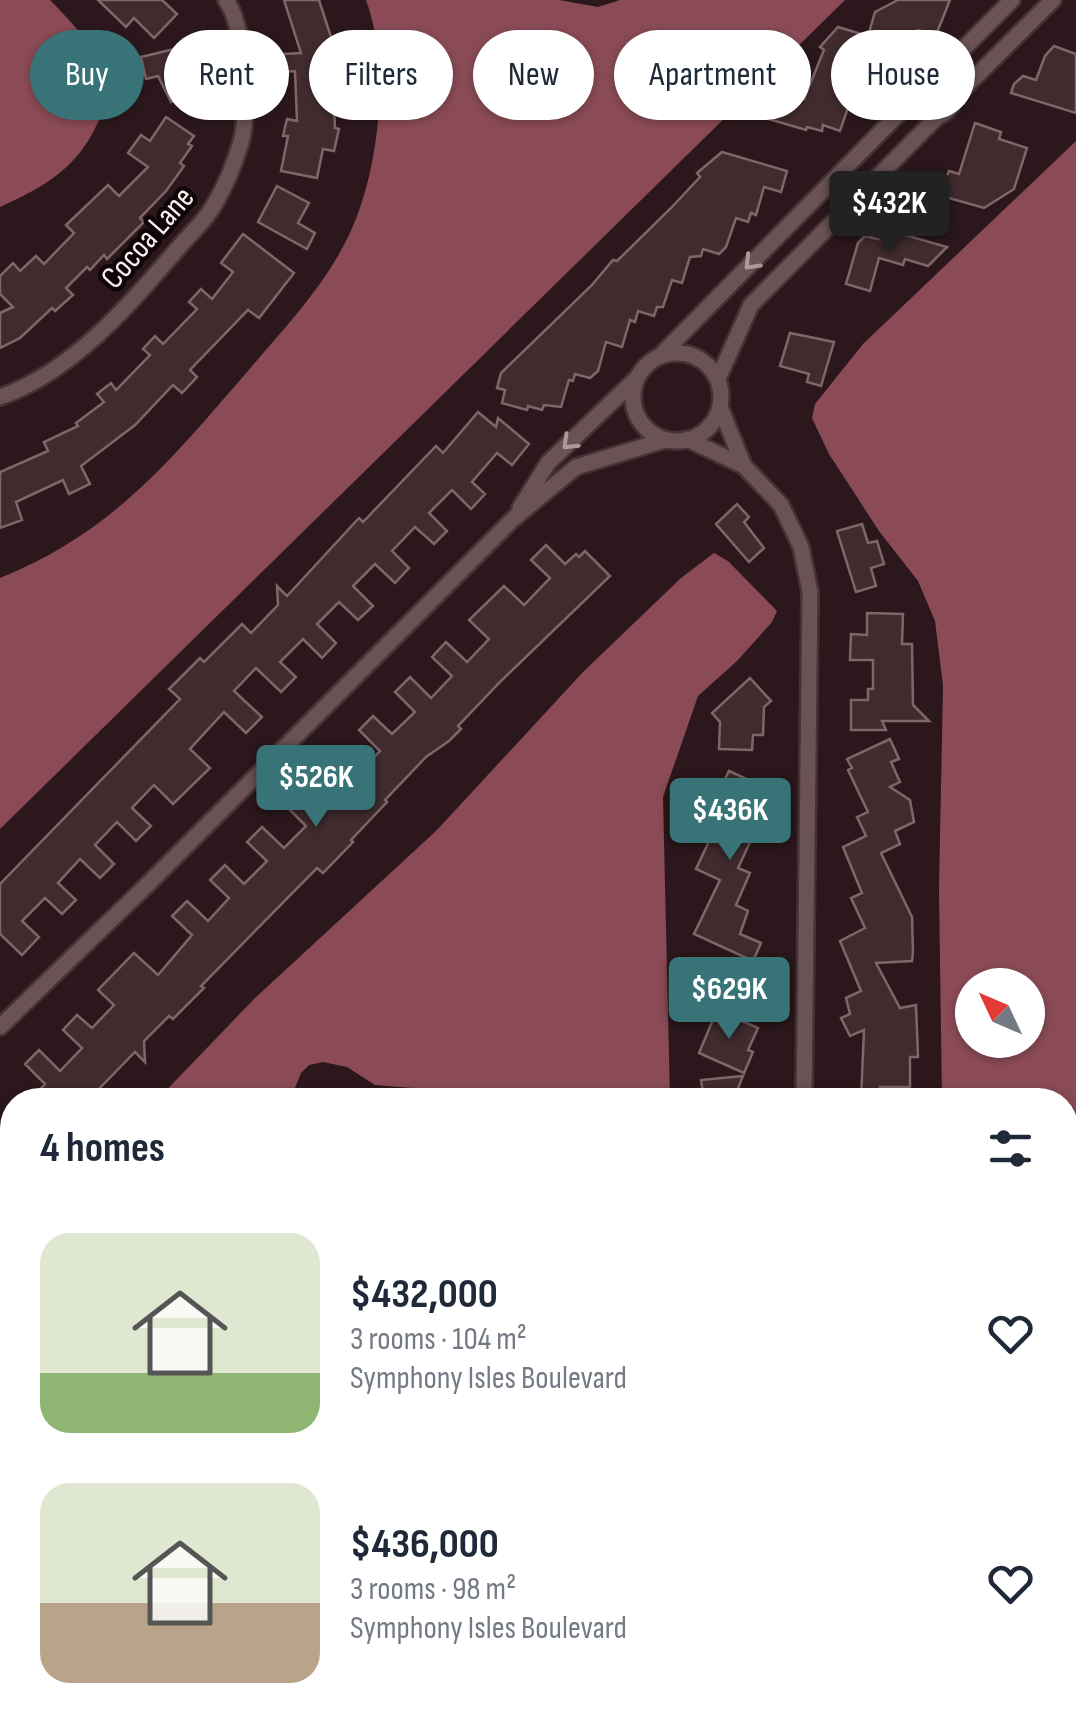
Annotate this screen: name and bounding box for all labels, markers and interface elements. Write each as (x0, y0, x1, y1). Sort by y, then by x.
chip: Buy (30, 30, 144, 120)
chip: Rent (164, 30, 289, 120)
chip: Filters (309, 30, 453, 120)
chip: New (473, 30, 594, 120)
chip: Apartment (614, 30, 811, 120)
chip: House (831, 30, 975, 120)
pin: $432K (819, 171, 959, 256)
street label: Cocoa Lane (93, 179, 203, 297)
text: $432K (851, 184, 927, 223)
one-way arrow (745, 251, 763, 269)
one-way arrow (562, 431, 580, 449)
pin: $526K (246, 745, 386, 830)
text: $526K (278, 758, 354, 797)
pin: $436K (660, 778, 800, 863)
text: $436K (692, 791, 768, 830)
pin: $629K (659, 957, 799, 1042)
north arrow (955, 968, 1045, 1058)
map controls (955, 968, 1045, 1058)
text: $629K (691, 970, 767, 1009)
icon: filters (983, 1121, 1038, 1176)
text: 4 homes (40, 1123, 165, 1174)
text: $432,000 (350, 1269, 498, 1320)
icon: home (120, 1273, 240, 1393)
icon: heart (983, 1306, 1038, 1361)
text: 3 rooms · 104 m² (350, 1320, 527, 1359)
text: Symphony Isles Boulevard (350, 1359, 627, 1398)
text: $436,000 (350, 1519, 499, 1570)
icon: home (120, 1523, 240, 1643)
icon: heart (983, 1556, 1038, 1611)
text: 3 rooms · 98 m² (350, 1570, 516, 1609)
text: Symphony Isles Boulevard (350, 1609, 627, 1648)

